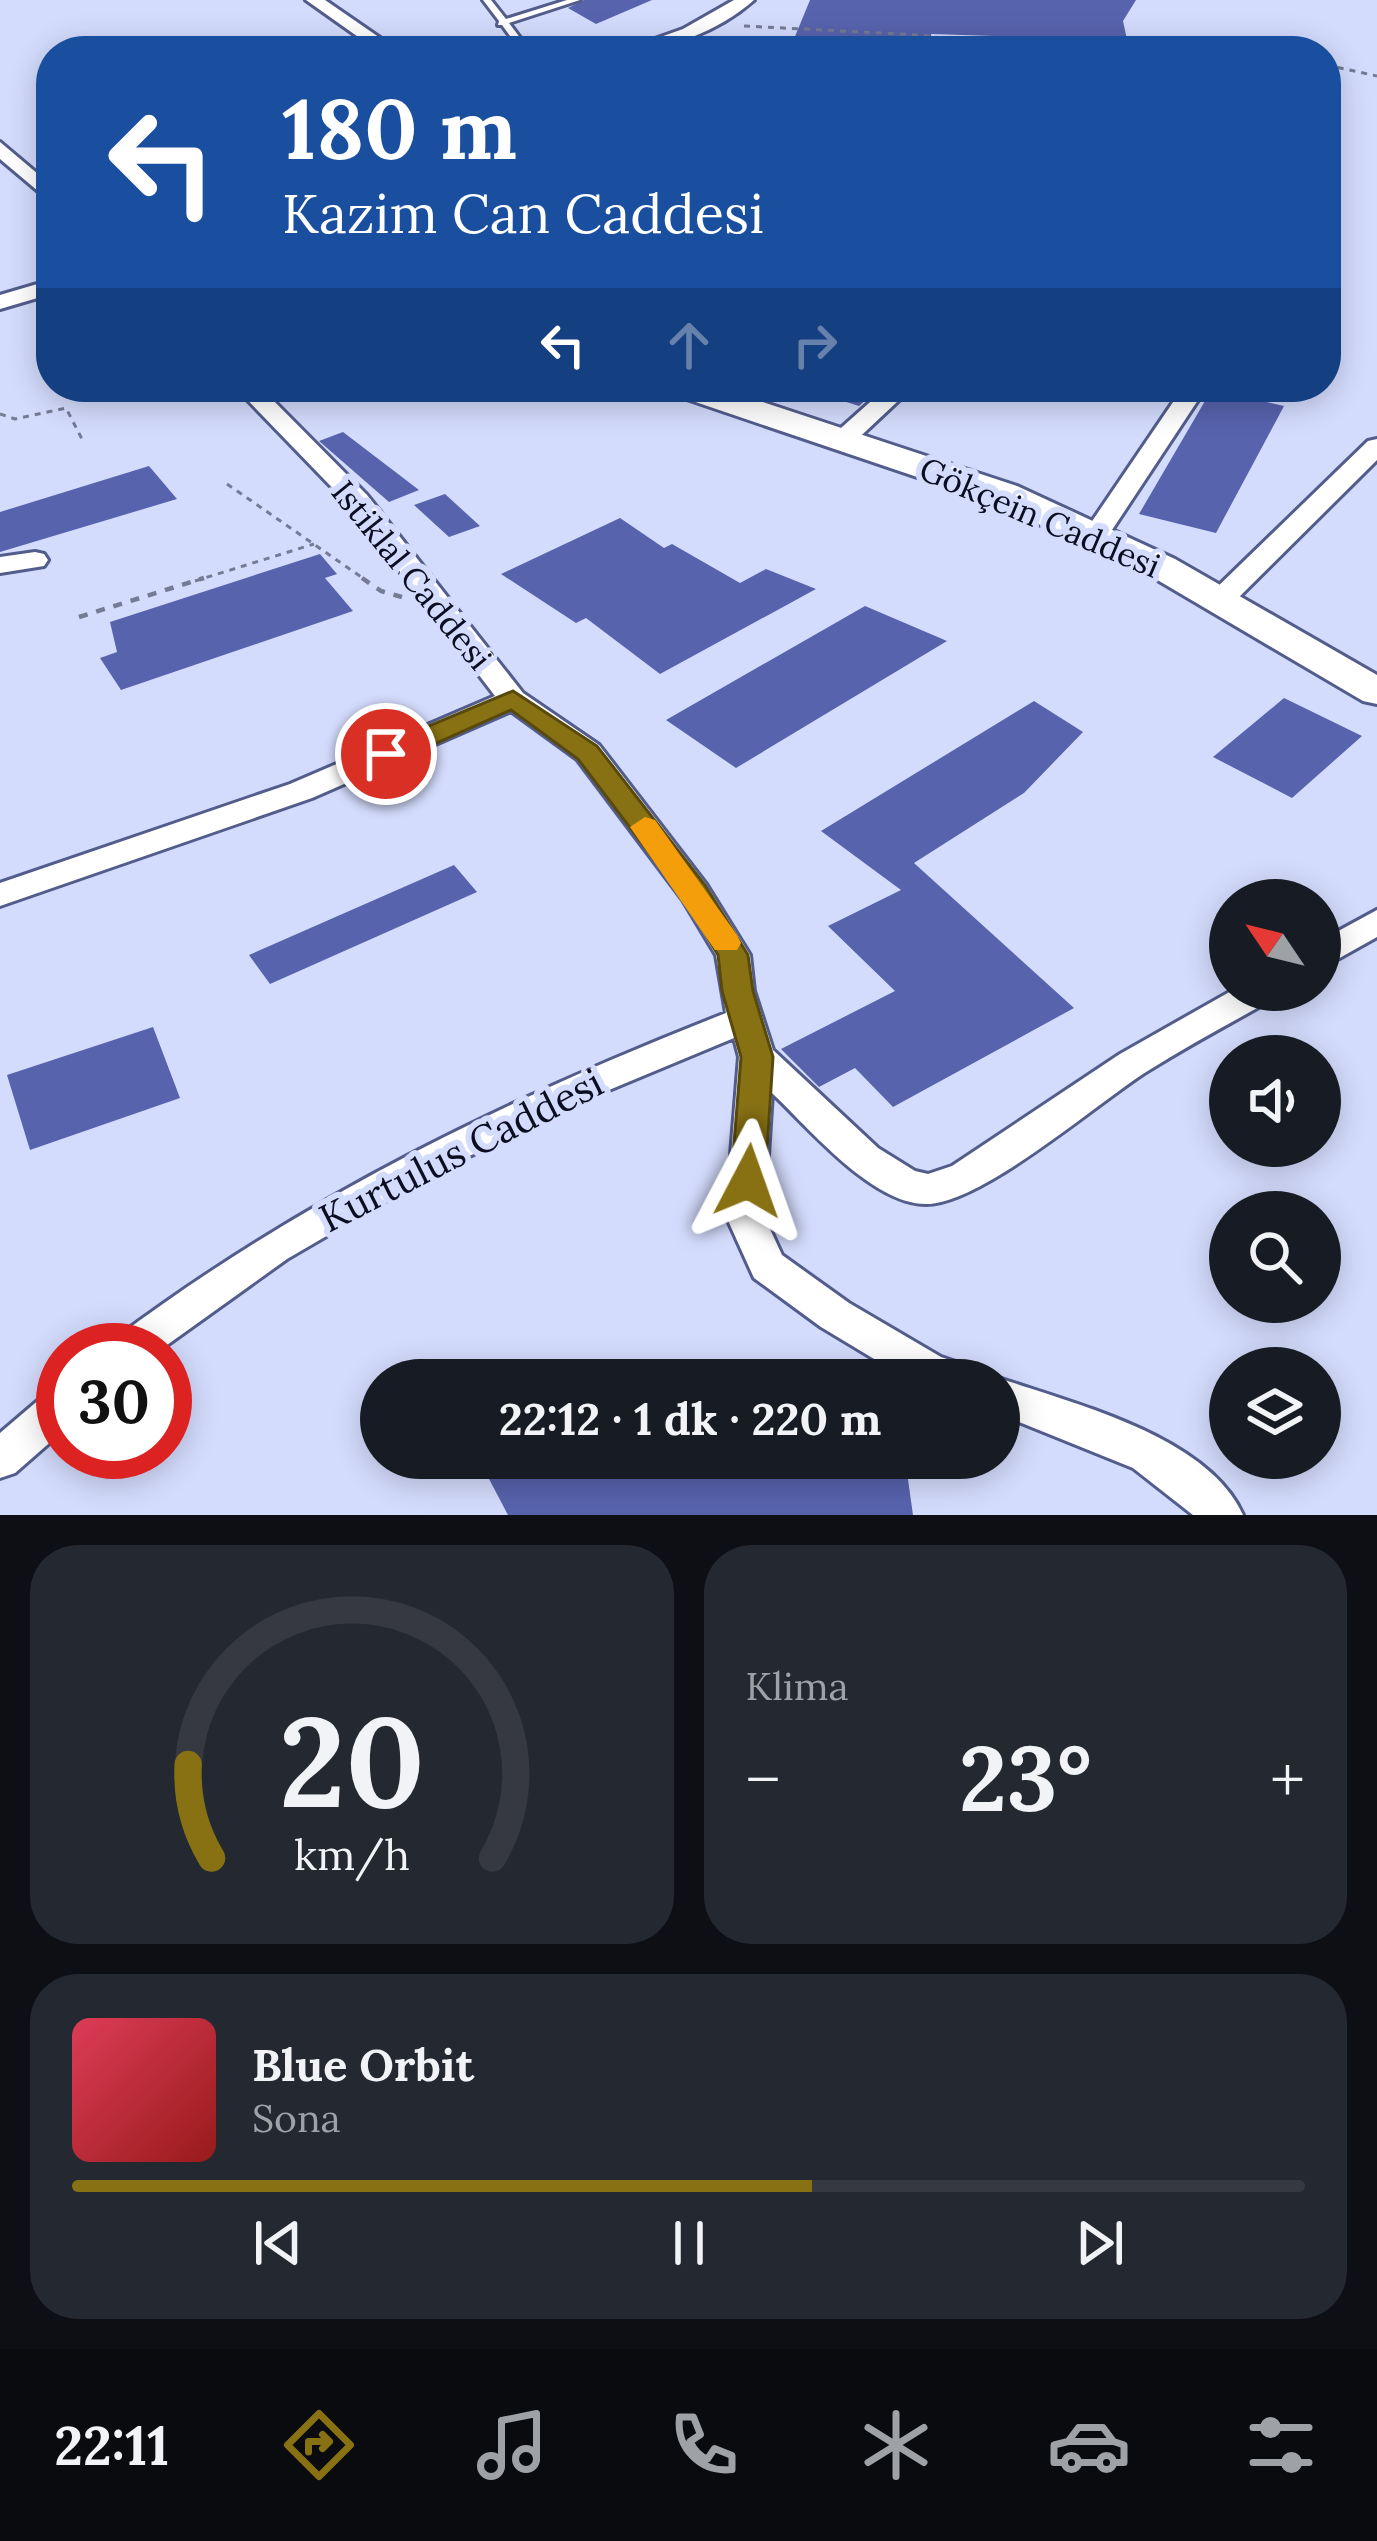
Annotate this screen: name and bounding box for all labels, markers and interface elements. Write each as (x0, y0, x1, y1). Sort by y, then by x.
text: 180 m (282, 74, 517, 182)
icon: left (84, 84, 240, 240)
text: Kazim Can Caddesi (282, 179, 764, 248)
icon: left (530, 312, 596, 378)
icon: ahead (656, 312, 722, 378)
icon: right (782, 312, 848, 378)
street label: Gökçein Caddesi (913, 447, 1167, 587)
street label: Istiklal Caddesi (323, 472, 501, 678)
pin (335, 703, 437, 805)
icon: arrive (353, 721, 419, 787)
north arrow (1209, 879, 1341, 1011)
map controls (1209, 879, 1341, 1479)
button: sound (1209, 1035, 1341, 1167)
street label: Kurtulus Caddesi (311, 1057, 611, 1243)
position arrow (685, 1118, 811, 1244)
button: search (1209, 1191, 1341, 1323)
speed limit sign: 30 (36, 1323, 192, 1479)
button: layers (1209, 1347, 1341, 1479)
text: 22:12 · 1 dk · 220 m (499, 1390, 881, 1447)
text: Klima (746, 1661, 849, 1711)
text: 20 (279, 1681, 425, 1841)
text: 23° (959, 1720, 1092, 1836)
text: − (746, 1737, 780, 1821)
text: + (1270, 1737, 1305, 1821)
text: km/h (294, 1826, 410, 1881)
text: Blue Orbit (252, 2036, 474, 2093)
text: Sona (252, 2093, 341, 2143)
icon: previous (245, 2210, 311, 2276)
icon: pause (656, 2210, 722, 2276)
icon: next (1067, 2210, 1133, 2276)
icon: directions (277, 2403, 361, 2487)
icon: music (470, 2403, 554, 2487)
icon: phone (662, 2403, 746, 2487)
icon: climate (854, 2403, 938, 2487)
icon: car (1047, 2403, 1131, 2487)
icon: filters (1239, 2403, 1323, 2487)
text: 22:11 (54, 2411, 169, 2480)

